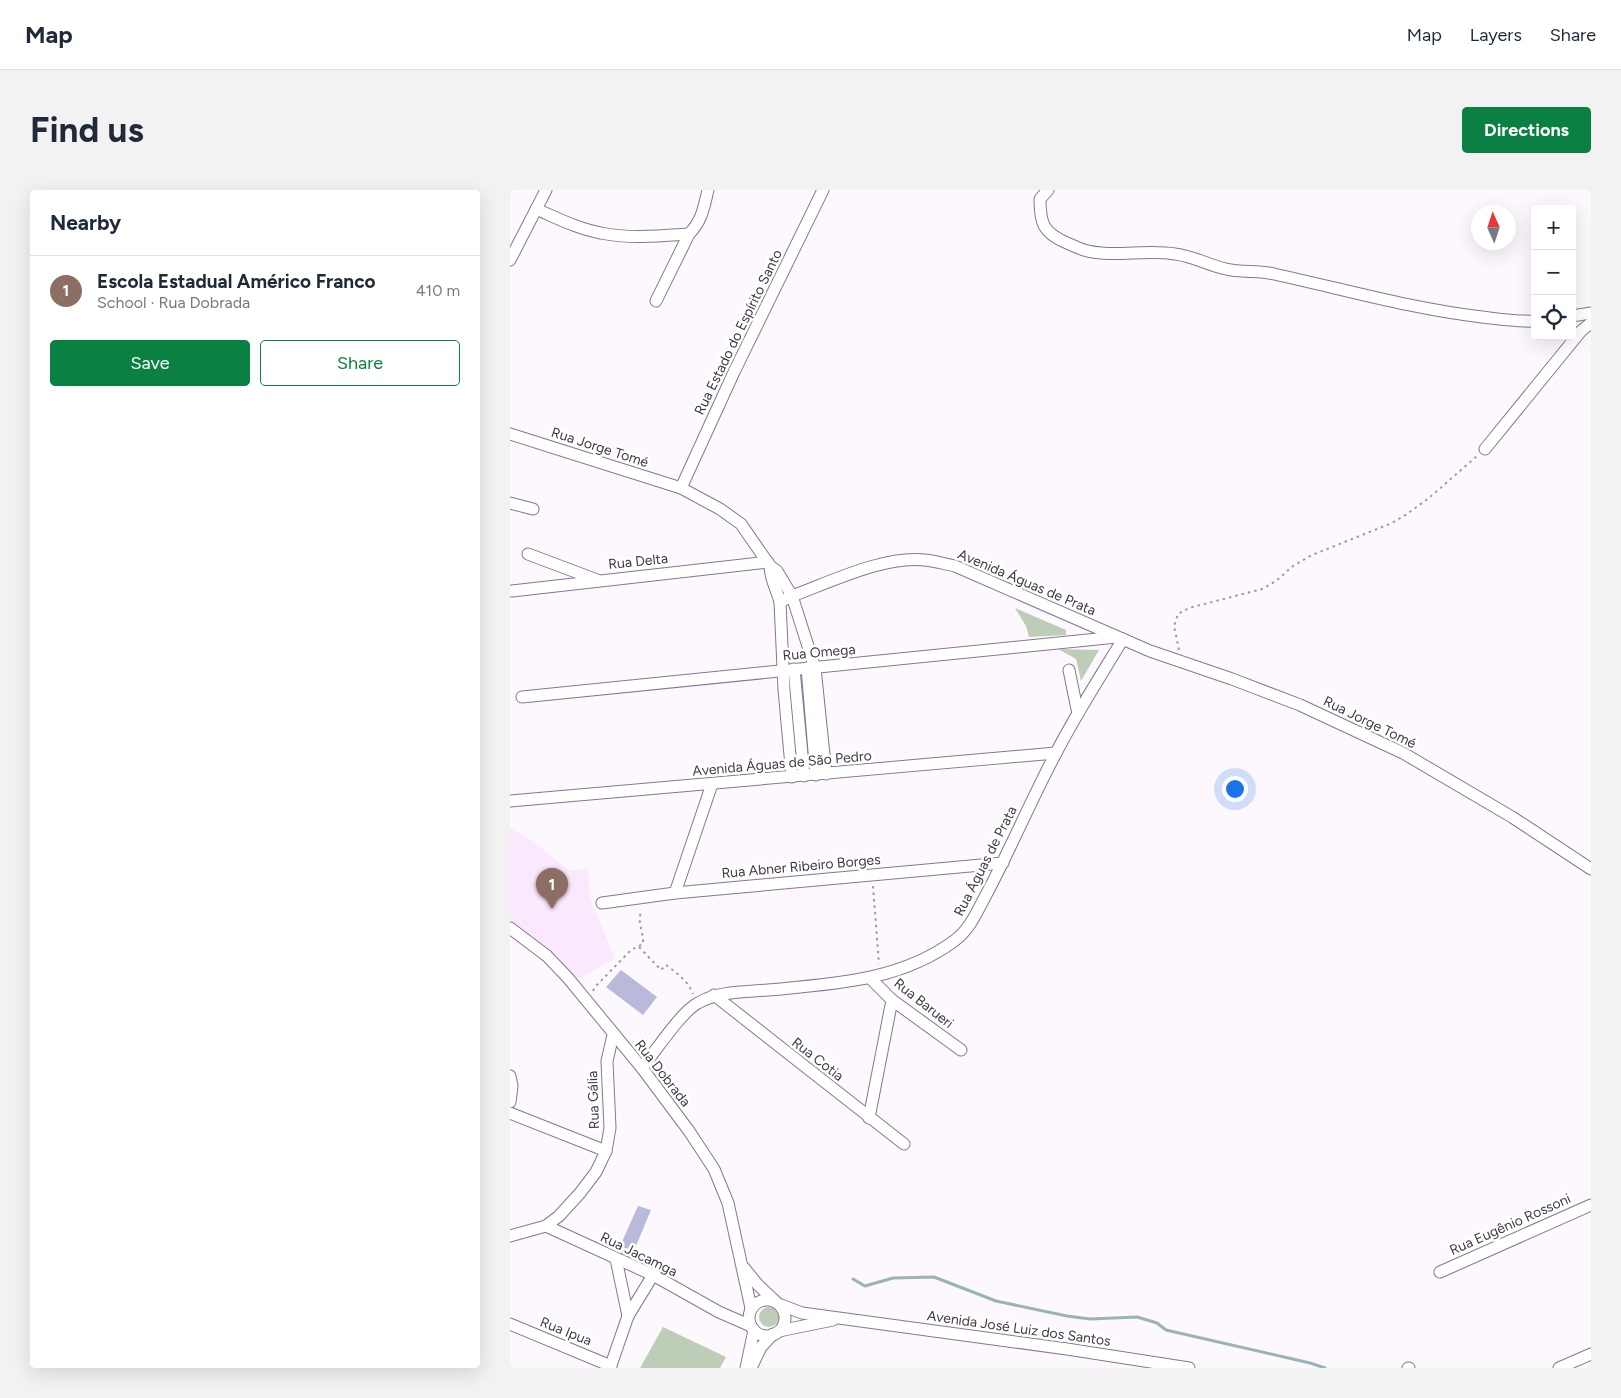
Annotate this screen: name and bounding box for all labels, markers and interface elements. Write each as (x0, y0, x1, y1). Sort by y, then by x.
text: Map (25, 20, 73, 49)
text: Map (1407, 24, 1442, 46)
text: Layers (1470, 24, 1522, 46)
text: Share (1550, 24, 1596, 46)
button: Directions (1462, 107, 1591, 153)
text: Find us (30, 109, 144, 151)
north arrow (1471, 205, 1516, 250)
map controls (1531, 205, 1576, 340)
button: + (1531, 205, 1576, 250)
text: Nearby (50, 210, 121, 235)
street label: Rua Estado do Espírito Santo (691, 247, 786, 418)
button: − (1531, 250, 1576, 295)
text: Escola Estadual Américo Franco (97, 270, 376, 293)
text: 1 (63, 281, 69, 300)
text: 410 m (416, 281, 460, 300)
text: School · Rua Dobrada (97, 293, 250, 312)
button: locate (1531, 295, 1576, 340)
button: Save (50, 340, 250, 386)
button: Share (260, 340, 460, 386)
street label: Rua Jorge Tomé (549, 424, 651, 471)
street label: Avenida Águas de Prata (955, 546, 1098, 619)
street label: Rua Delta (607, 550, 669, 573)
street label: Rua Omega (782, 641, 856, 664)
street label: Rua Jorge Tomé (1321, 693, 1419, 752)
street label: Avenida Águas de São Pedro (692, 747, 872, 780)
your location (1222, 776, 1248, 802)
street label: Rua Águas de Prata (950, 803, 1021, 919)
street label: Rua Abner Ribeiro Borges (721, 851, 881, 882)
pin: 1 (536, 868, 568, 909)
street label: Rua Barueri (890, 975, 957, 1032)
street label: Rua Cotia (788, 1034, 847, 1085)
street label: Rua Dobrada (631, 1036, 694, 1110)
street label: Rua Gália (584, 1070, 603, 1129)
street label: Rua Eugênio Rossoni (1447, 1190, 1573, 1259)
street label: Rua Jacamga (598, 1229, 680, 1280)
street label: Avenida José Luiz dos Santos (926, 1307, 1112, 1350)
street label: Rua Ipua (538, 1313, 594, 1349)

